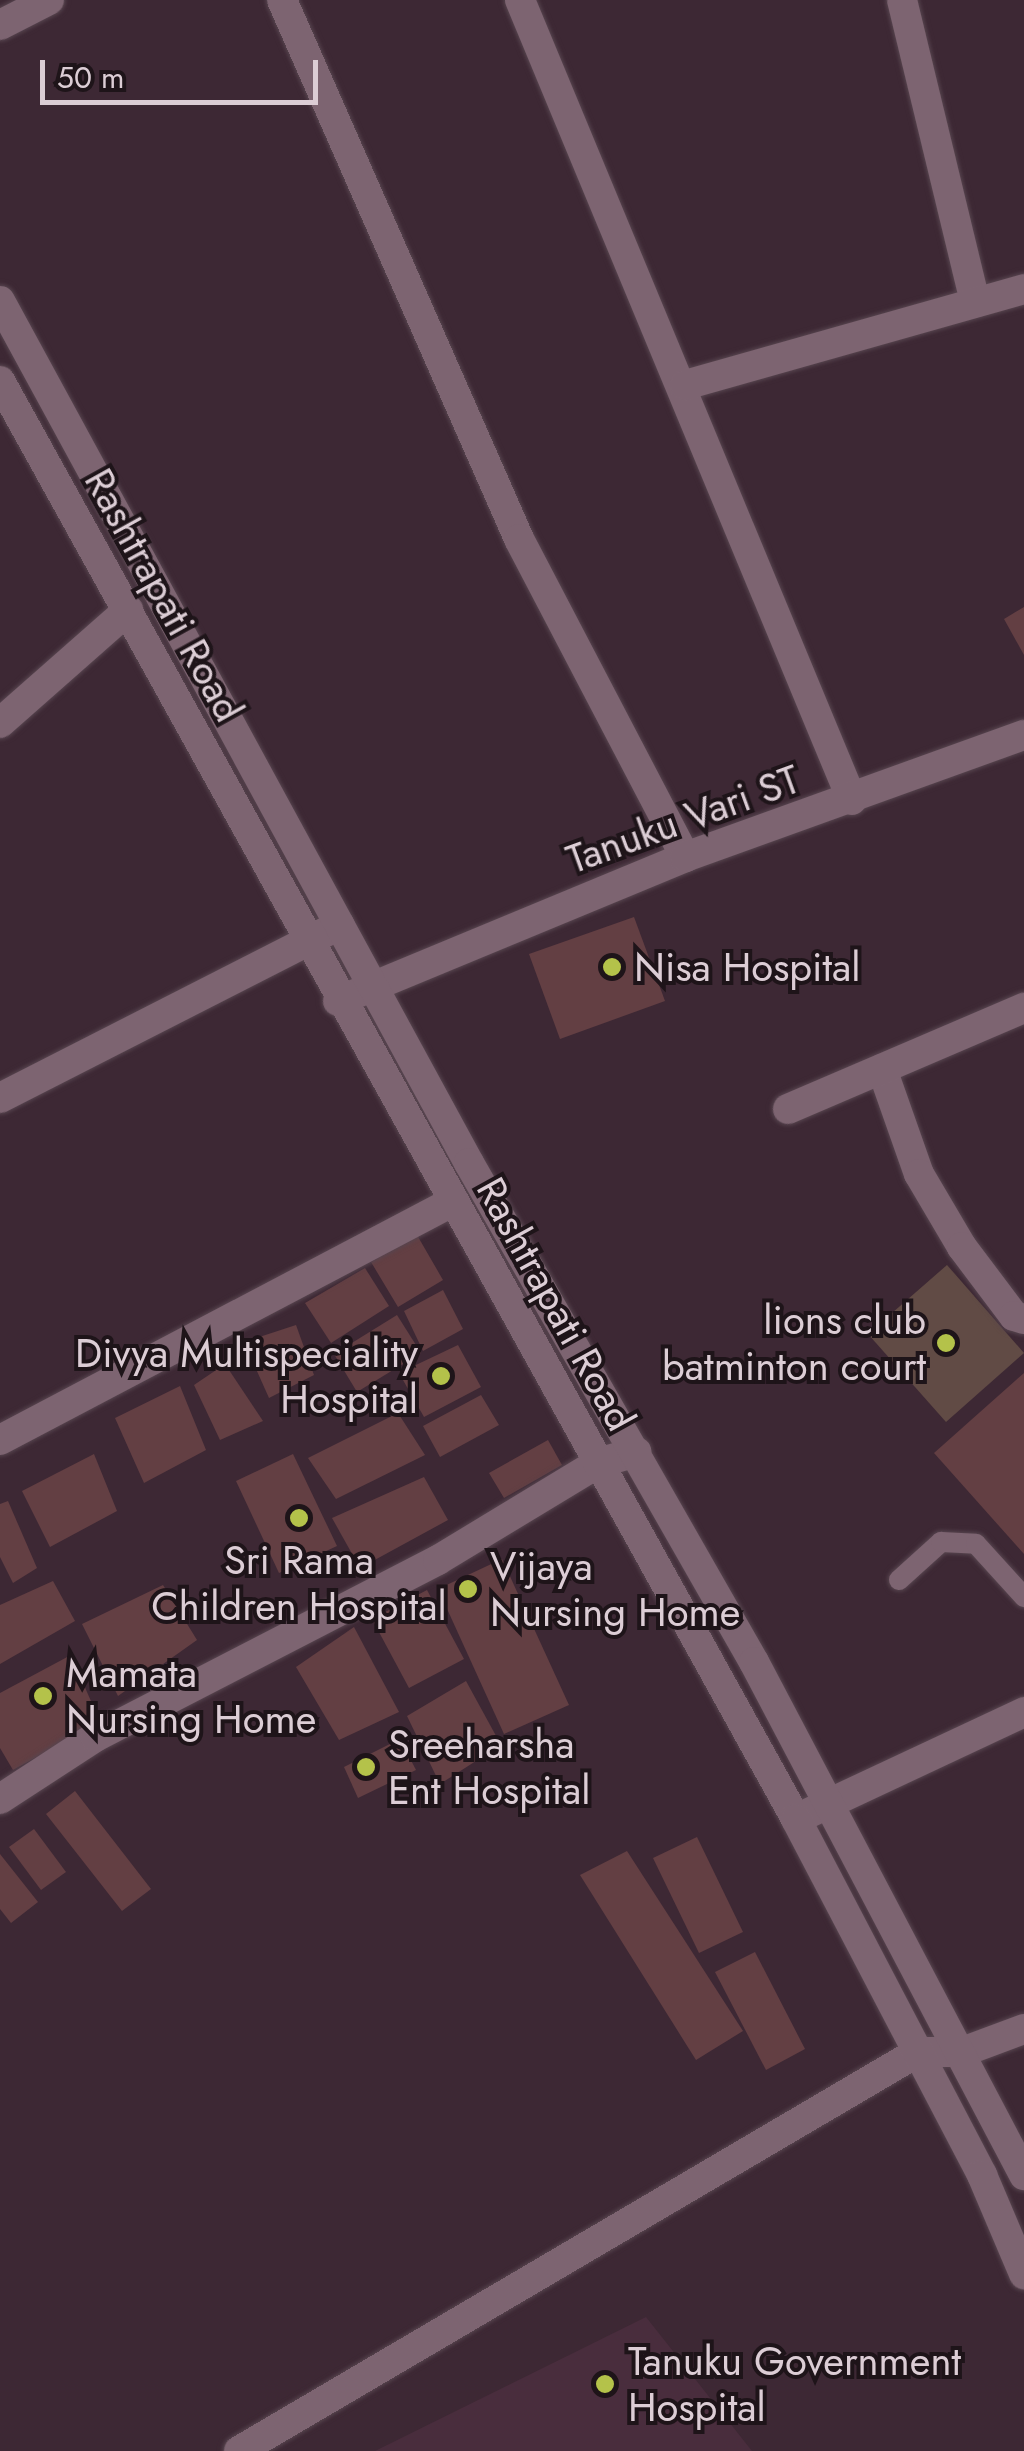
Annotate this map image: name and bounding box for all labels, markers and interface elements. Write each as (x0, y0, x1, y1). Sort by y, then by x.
scale bar (45, 40, 322, 102)
text: 50 m (57, 56, 124, 99)
street label: Rashtrapati Road (75, 460, 253, 730)
street label: Tanuku Vari ST (560, 755, 806, 883)
place label: Nisa Hospital (634, 943, 861, 991)
marker: Nisa Hospital (599, 954, 625, 980)
street label: Rashtrapati Road (467, 1169, 645, 1439)
place label: lions club batminton court (662, 1296, 926, 1390)
place label: Divya Multispeciality Hospital (75, 1329, 418, 1423)
marker: lions club batminton court (935, 1332, 957, 1354)
marker: Divya Multispeciality Hospital (428, 1363, 454, 1389)
marker: Sri Rama Children Hospital (286, 1505, 312, 1531)
place label: Sri Rama Children Hospital (151, 1536, 447, 1630)
place label: Vijaya Nursing Home (490, 1542, 740, 1636)
marker: Vijaya Nursing Home (455, 1576, 481, 1602)
place label: Mamata Nursing Home (66, 1649, 316, 1743)
marker: Mamata Nursing Home (30, 1683, 56, 1709)
place label: Sreeharsha Ent Hospital (388, 1720, 590, 1814)
marker: Sreeharsha Ent Hospital (353, 1754, 379, 1780)
place label: Tanuku Government Hospital (628, 2337, 961, 2431)
marker: Tanuku Government Hospital (592, 2371, 618, 2397)

